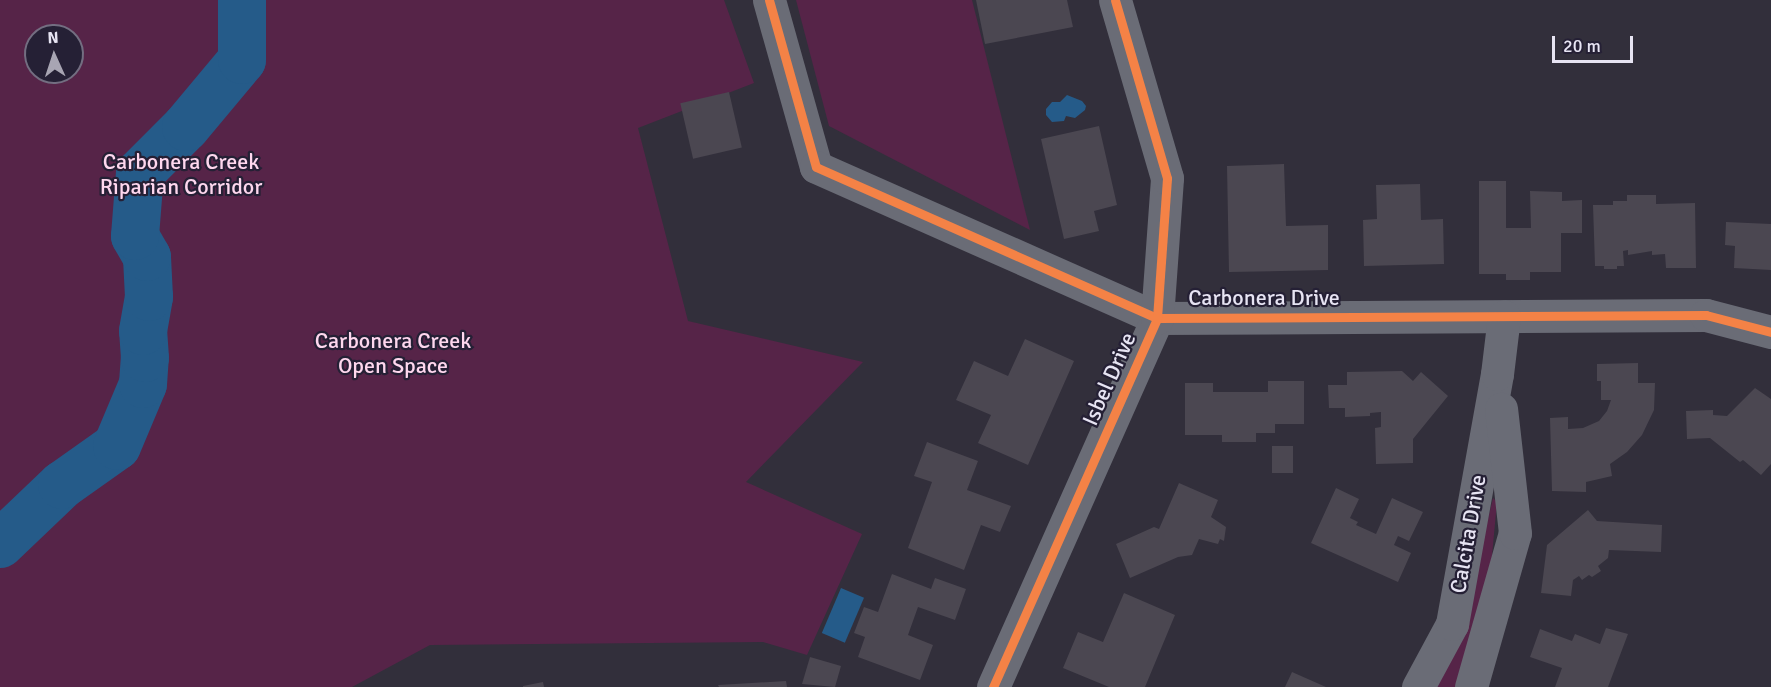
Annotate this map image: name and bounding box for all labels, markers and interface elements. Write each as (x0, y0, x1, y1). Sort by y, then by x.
north arrow (24, 24, 84, 84)
scale bar (1555, 24, 1636, 62)
text: N (47, 28, 59, 48)
text: 20 m (1563, 35, 1601, 57)
park label: Carbonera Creek Riparian Corridor (100, 148, 262, 200)
street label: Carbonera Drive (1188, 285, 1340, 311)
park label: Carbonera Creek Open Space (315, 327, 471, 378)
street label: Isbel Drive (1077, 328, 1141, 430)
street label: Calcita Drive (1445, 473, 1491, 595)

